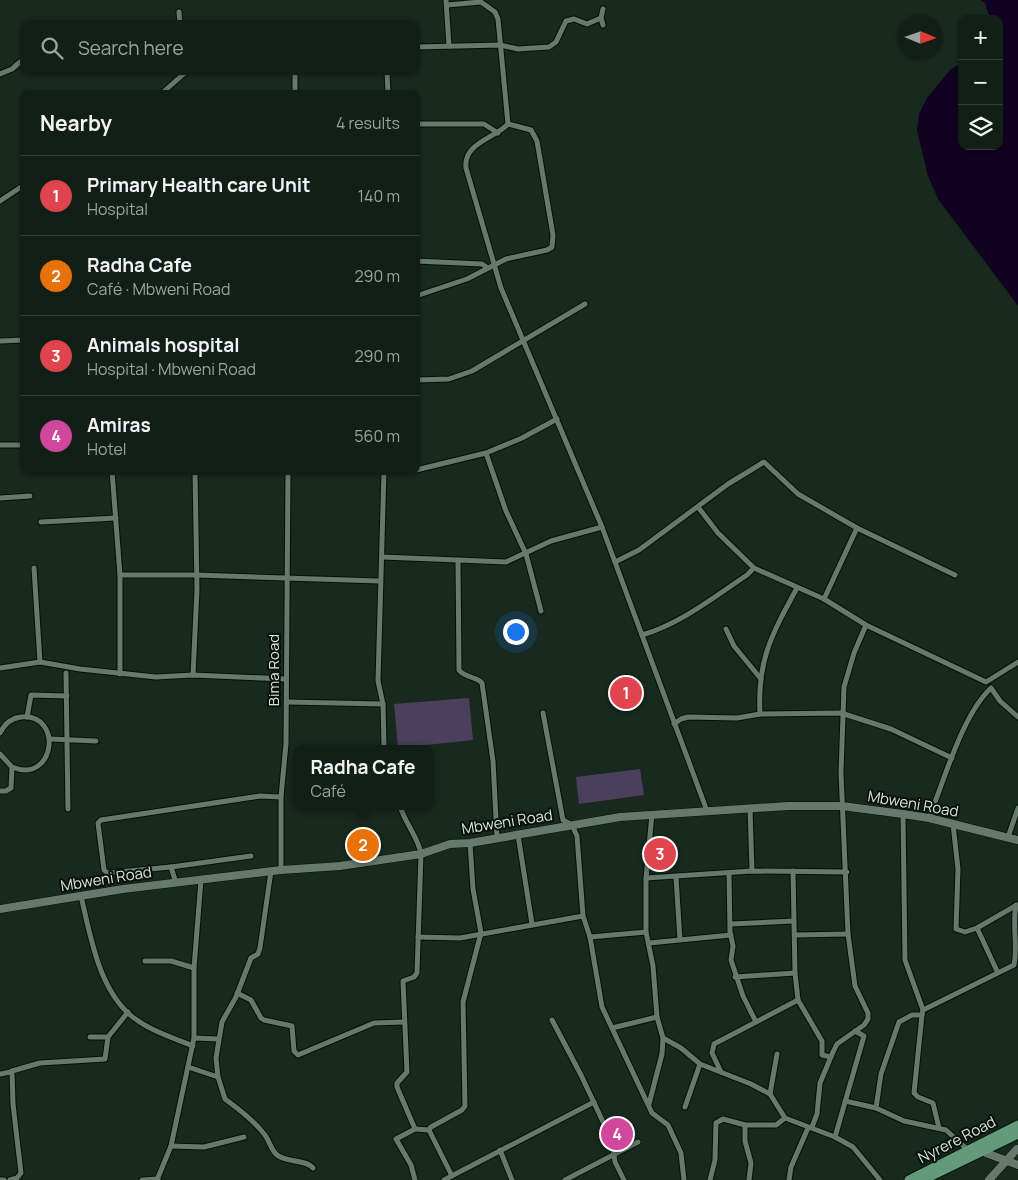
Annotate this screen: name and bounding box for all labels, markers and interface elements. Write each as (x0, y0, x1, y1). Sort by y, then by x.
north arrow (898, 15, 943, 60)
map controls (958, 15, 1003, 150)
button: + (958, 15, 1003, 60)
search box (20, 20, 420, 75)
icon: search (38, 34, 66, 62)
text: Search here (78, 35, 184, 61)
button: − (958, 60, 1003, 105)
button: layers (958, 105, 1003, 150)
text: Nearby (40, 109, 112, 137)
text: 4 results (336, 112, 400, 134)
text: Primary Health care Unit (87, 172, 310, 198)
text: 1 (52, 185, 60, 207)
text: 140 m (358, 185, 400, 207)
text: Hospital (87, 198, 148, 220)
text: Radha Cafe (87, 252, 192, 278)
text: 2 (51, 265, 61, 287)
text: 290 m (354, 265, 400, 287)
text: Café · Mbweni Road (87, 278, 230, 300)
text: Animals hospital (87, 332, 240, 358)
text: 3 (51, 345, 61, 367)
text: 290 m (354, 345, 400, 367)
text: Hospital · Mbweni Road (87, 358, 256, 380)
text: Amiras (87, 412, 151, 438)
text: 4 (51, 425, 61, 447)
text: 560 m (354, 425, 400, 447)
text: Hotel (87, 438, 127, 460)
your location (503, 619, 529, 645)
street label: Bima Road (263, 634, 284, 706)
pin: 1 (610, 674, 642, 712)
popup (293, 745, 433, 810)
text: Radha Cafe (310, 754, 416, 780)
text: Café (310, 780, 346, 802)
street label: Mbweni Road (866, 785, 960, 822)
street label: Mbweni Road (460, 804, 554, 839)
pin: 2 (347, 826, 379, 864)
pin: 3 (644, 835, 676, 873)
street label: Mbweni Road (59, 861, 153, 896)
street label: Nyrere Road (914, 1111, 999, 1168)
pin: 4 (601, 1115, 633, 1153)

